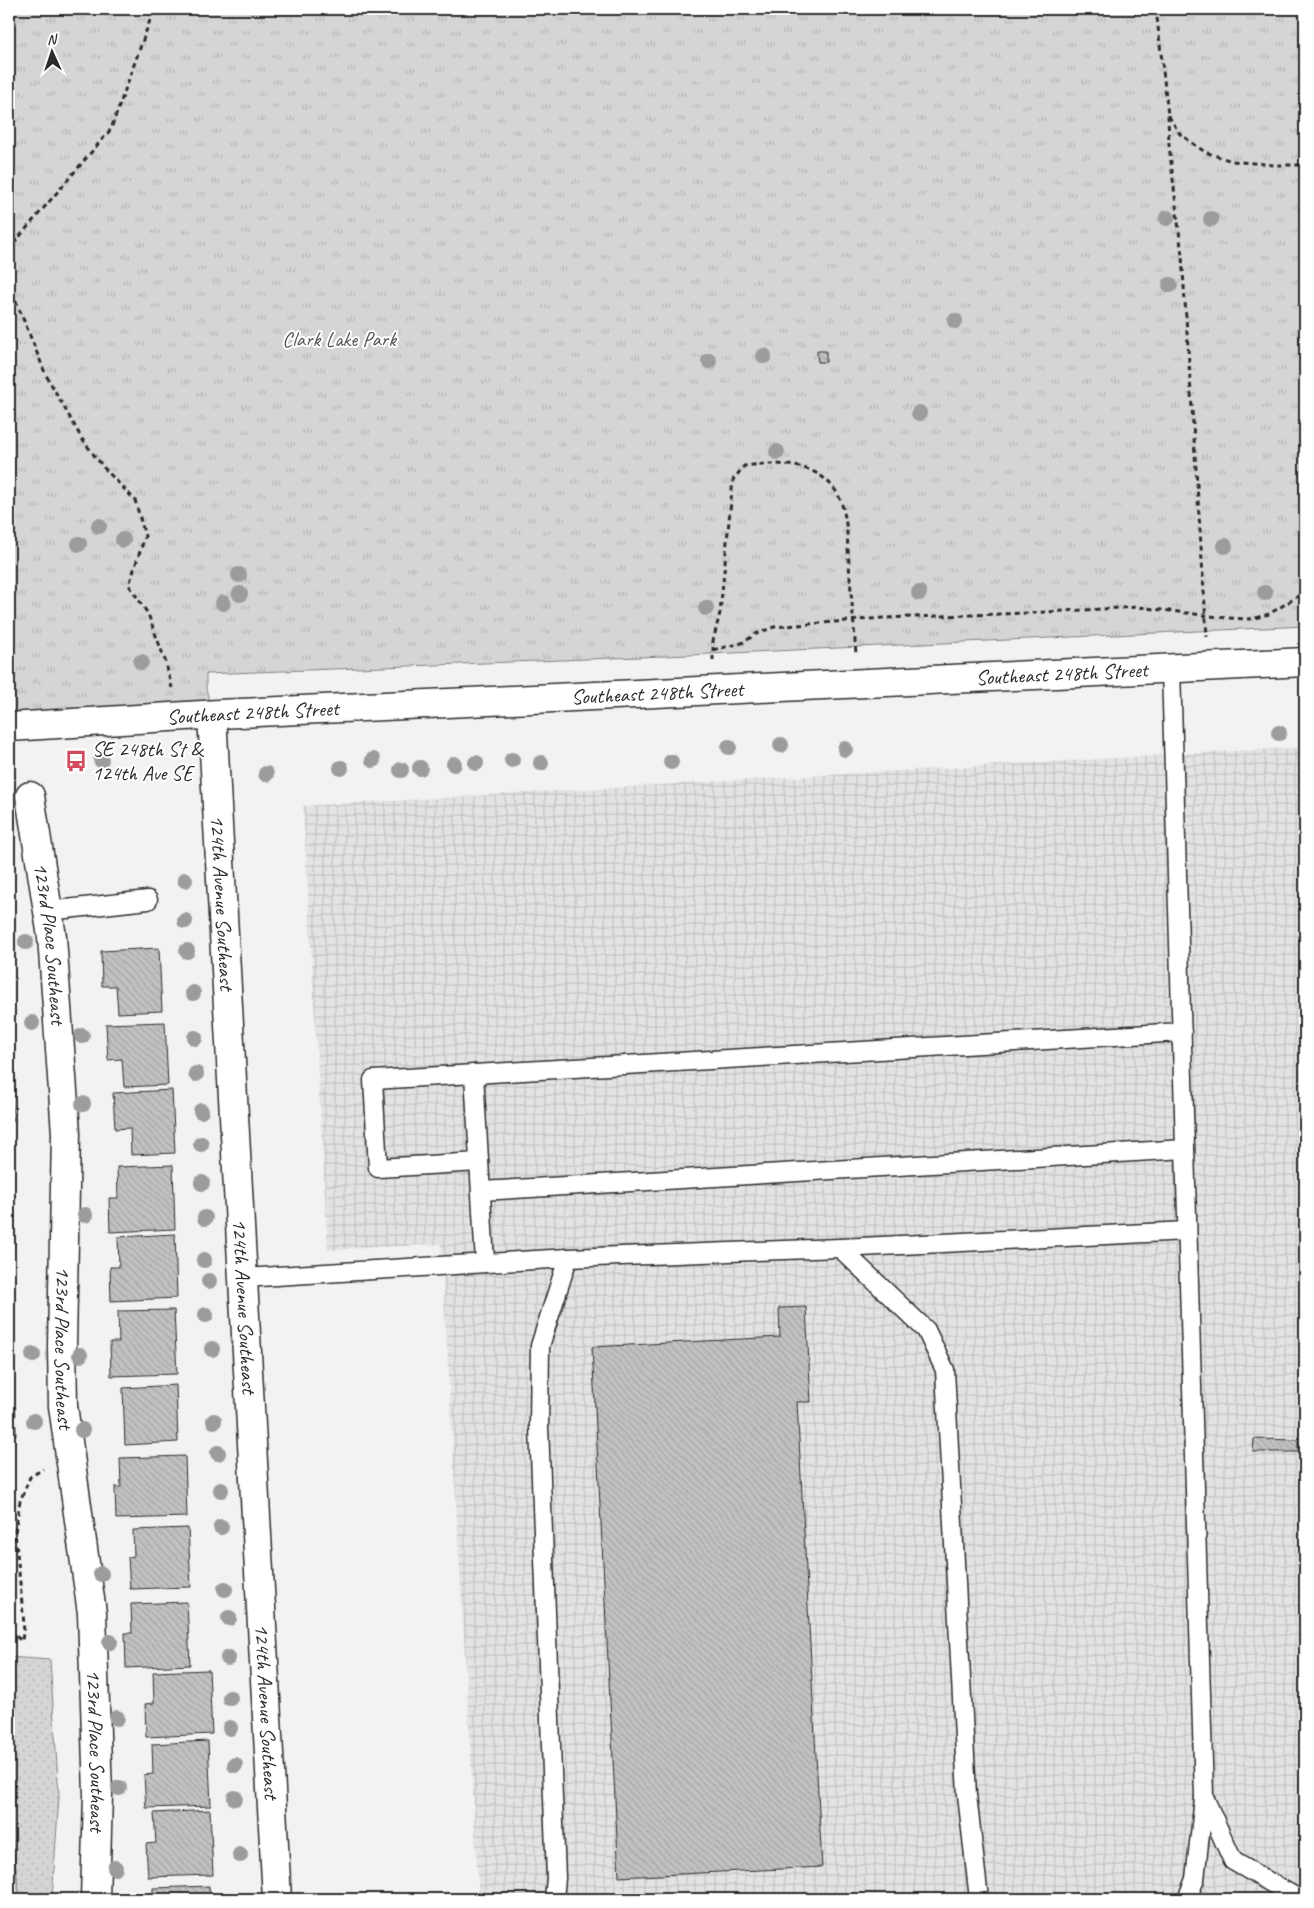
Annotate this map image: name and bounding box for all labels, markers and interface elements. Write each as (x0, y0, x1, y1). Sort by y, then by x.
north arrow (28, 28, 78, 78)
text: N (47, 31, 58, 48)
park label: Clark Lake Park (282, 326, 397, 352)
street label: Southeast 248th Street (975, 656, 1150, 691)
street label: Southeast 248th Street (570, 676, 746, 710)
street label: Southeast 248th Street (166, 695, 341, 730)
place label: SE 248th St & 124th Ave SE (92, 736, 204, 786)
bus stop icon: SE 248th St & 124th Ave SE (63, 748, 89, 774)
street label: 124th Avenue Southeast (205, 814, 240, 993)
street label: 123rd Place Southeast (28, 861, 71, 1027)
street label: 124th Avenue Southeast (227, 1218, 262, 1396)
street label: 123rd Place Southeast (49, 1266, 79, 1433)
street label: 124th Avenue Southeast (249, 1623, 285, 1802)
street label: 123rd Place Southeast (81, 1669, 111, 1834)

